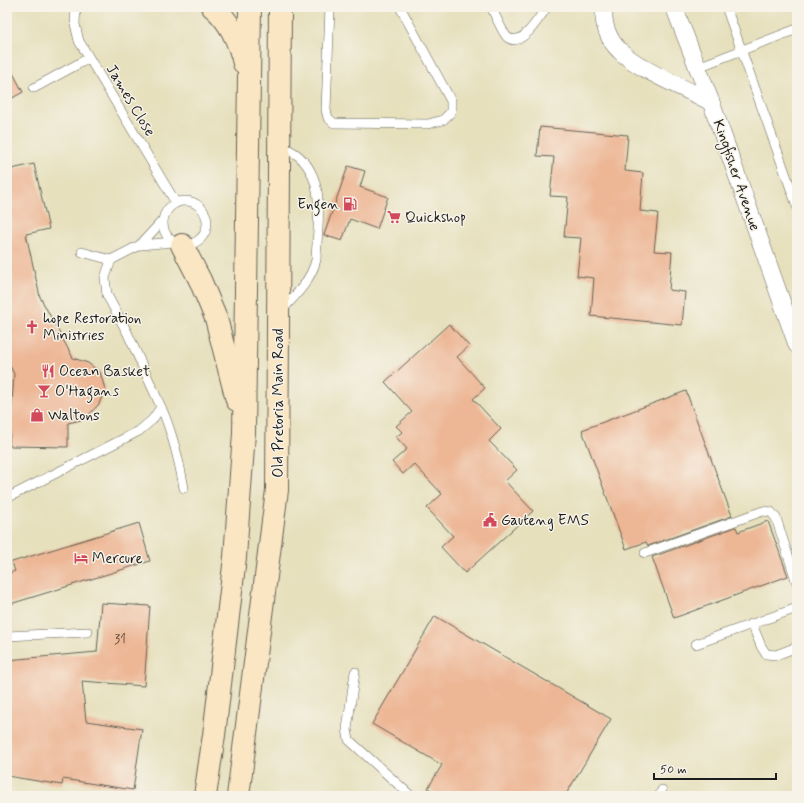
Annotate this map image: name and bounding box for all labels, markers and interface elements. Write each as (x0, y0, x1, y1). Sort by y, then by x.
street label: James Close (101, 61, 160, 141)
street label: Kingfisher Avenue (707, 117, 765, 234)
place label: Engen (297, 195, 339, 216)
fuel station icon: Engen (342, 196, 358, 212)
place label: Quickshop (405, 208, 466, 228)
supermarket icon: Quickshop (386, 209, 402, 225)
place label: hope Restoration Ministries (43, 309, 141, 346)
church icon: hope Restoration Ministries (24, 319, 40, 335)
street label: Old Pretoria Main Road (269, 328, 289, 478)
place label: Ocean Basket (59, 362, 150, 382)
restaurant icon: Ocean Basket (40, 363, 56, 379)
place label: O'Hagans (55, 382, 119, 403)
bar icon: O'Hagans (36, 383, 52, 399)
place label: Waltons (48, 406, 100, 426)
shop icon: Waltons (29, 407, 45, 423)
place label: Gauteng EMS (501, 511, 590, 531)
public building icon: Gauteng EMS (482, 512, 498, 528)
place label: Mercure (92, 549, 143, 569)
hotel icon: Mercure (73, 550, 89, 566)
house number: 31 (114, 631, 126, 648)
scale bar (654, 755, 776, 781)
text: 50 m (660, 762, 687, 778)

